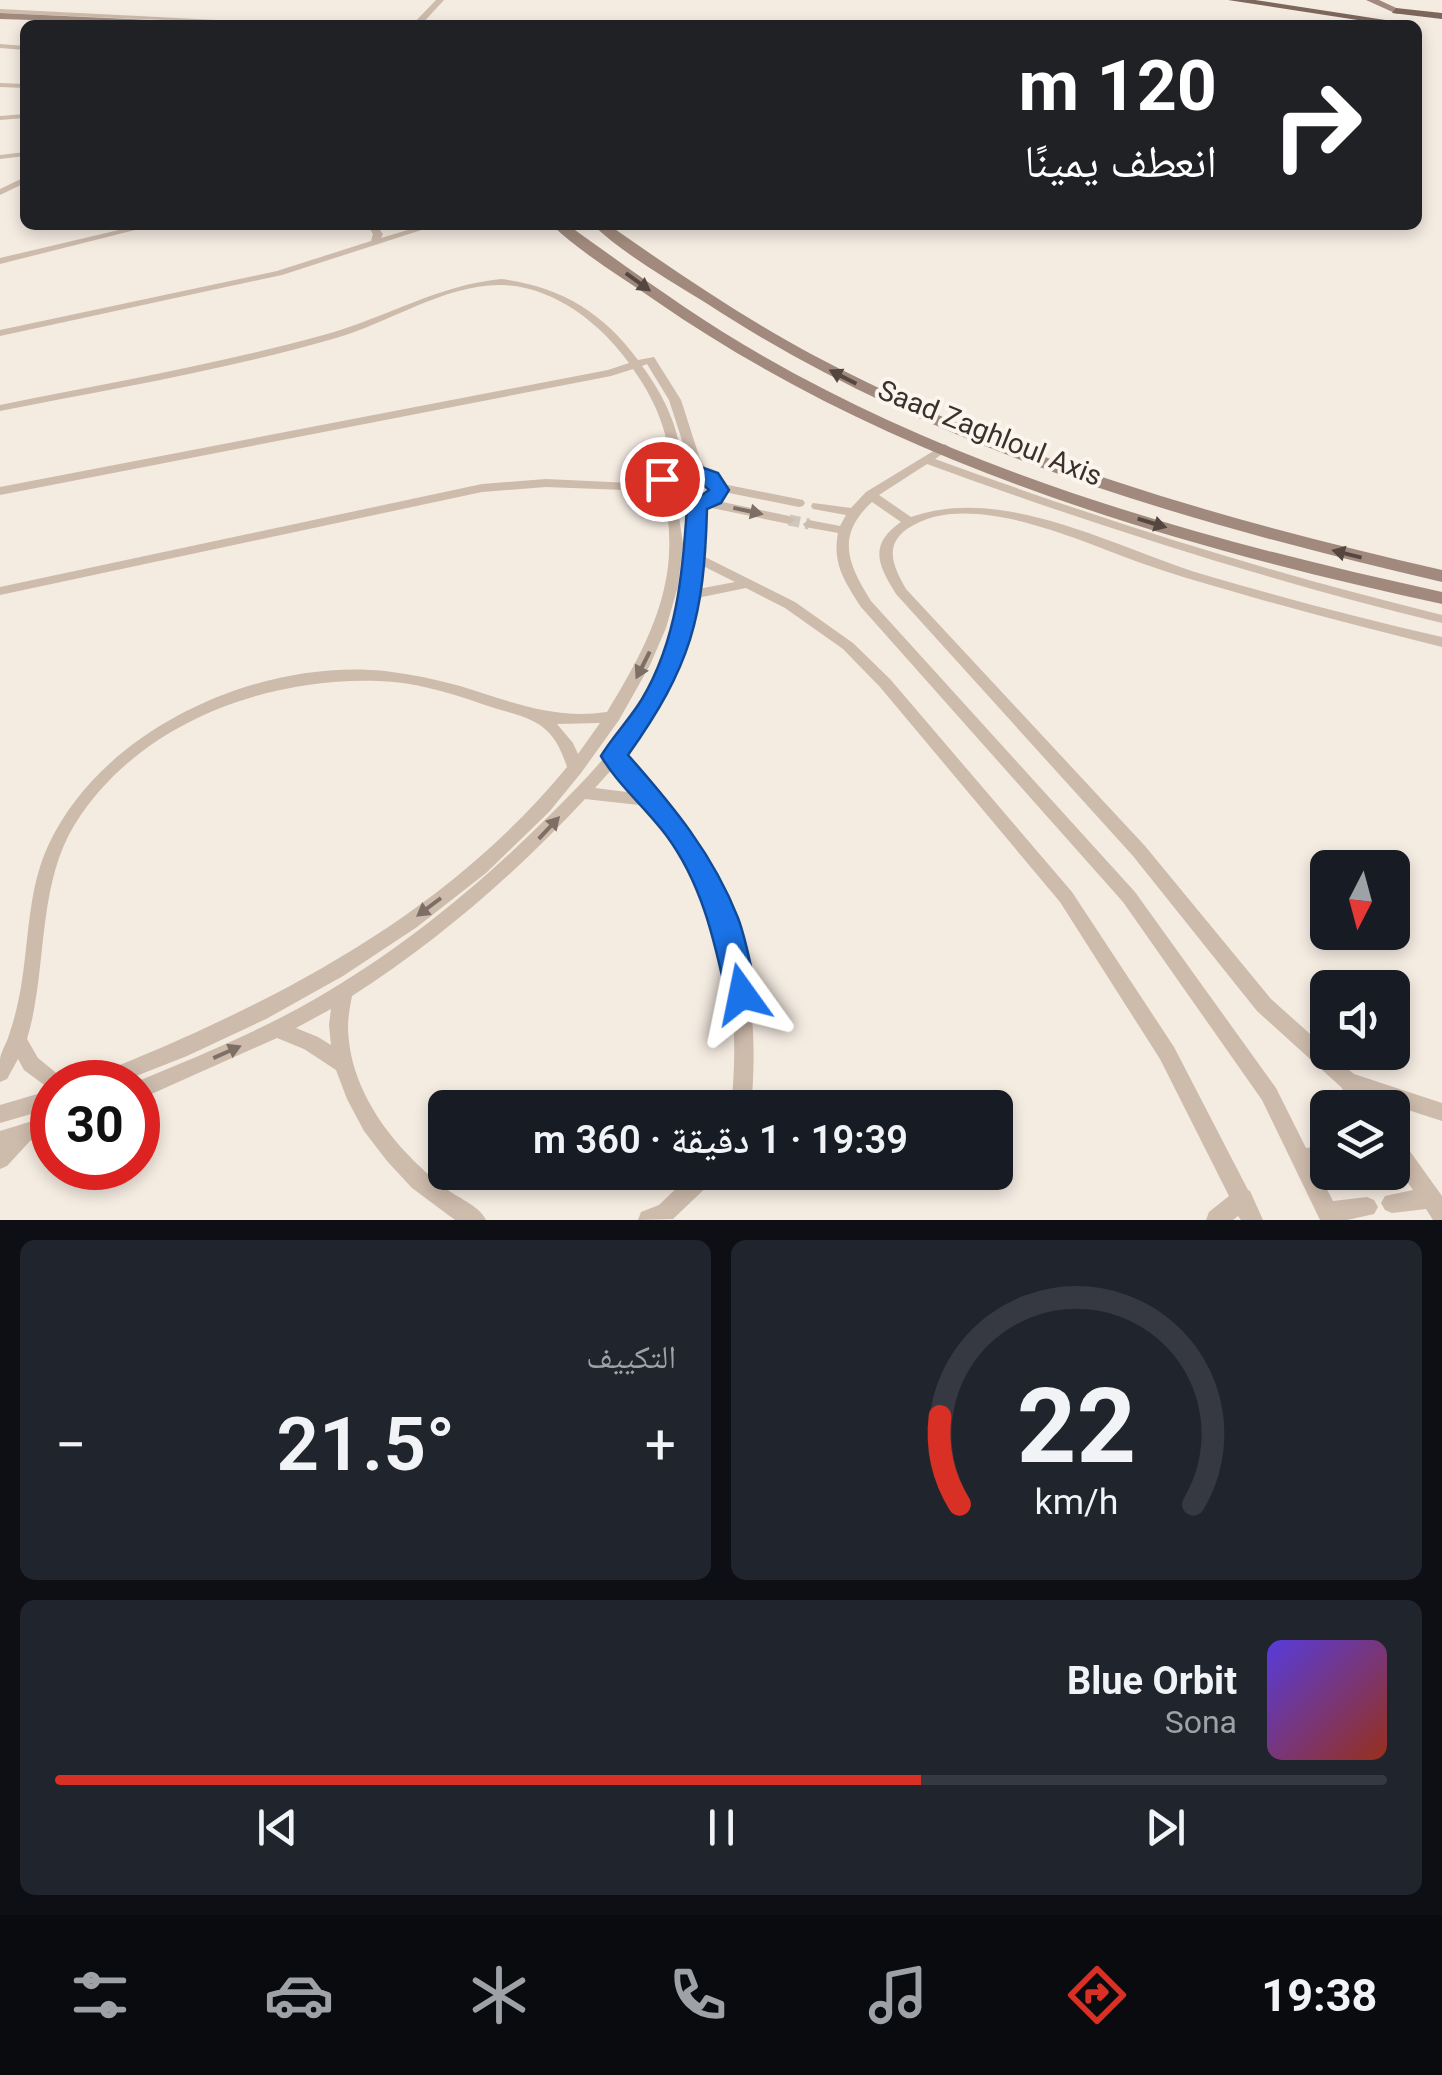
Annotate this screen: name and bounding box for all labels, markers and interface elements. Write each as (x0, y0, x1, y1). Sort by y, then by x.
text: 120 m (1018, 45, 1217, 127)
icon: right (1252, 60, 1382, 190)
text: انعطف يمينًا (1024, 135, 1217, 188)
one-way arrow (625, 272, 651, 291)
one-way arrow (829, 369, 858, 386)
street label: Saad Zaghloul Axis (873, 373, 1107, 493)
pin (620, 437, 705, 522)
icon: arrive (635, 452, 690, 507)
one-way arrow (733, 504, 764, 520)
one-way arrow (1137, 516, 1168, 531)
one-way arrow (1331, 546, 1362, 561)
one-way arrow (635, 651, 652, 680)
one-way arrow (537, 816, 560, 840)
north arrow (1310, 850, 1410, 950)
map controls (1310, 850, 1410, 1190)
one-way arrow (416, 896, 442, 916)
position arrow (690, 942, 794, 1046)
button: sound (1310, 970, 1410, 1070)
one-way arrow (212, 1043, 241, 1060)
speed limit sign: 30 (30, 1060, 160, 1190)
button: layers (1310, 1090, 1410, 1190)
text: 19:39 · 1 دقيقة · 360 m (533, 1118, 908, 1162)
text: التكييف (586, 1338, 676, 1376)
text: 22 (1017, 1366, 1136, 1487)
text: 21.5° (276, 1400, 455, 1488)
text: − (55, 1413, 86, 1477)
text: + (645, 1413, 676, 1477)
text: km/h (1035, 1481, 1118, 1523)
text: Blue Orbit (1067, 1659, 1237, 1703)
text: Sona (1165, 1703, 1237, 1741)
icon: previous (250, 1800, 305, 1855)
icon: pause (694, 1800, 749, 1855)
icon: next (1138, 1800, 1193, 1855)
icon: filters (65, 1960, 135, 2030)
icon: car (264, 1960, 334, 2030)
icon: climate (464, 1960, 534, 2030)
icon: phone (663, 1960, 733, 2030)
icon: music (863, 1960, 933, 2030)
icon: directions (1062, 1960, 1132, 2030)
text: 19:38 (1261, 1969, 1377, 2022)

